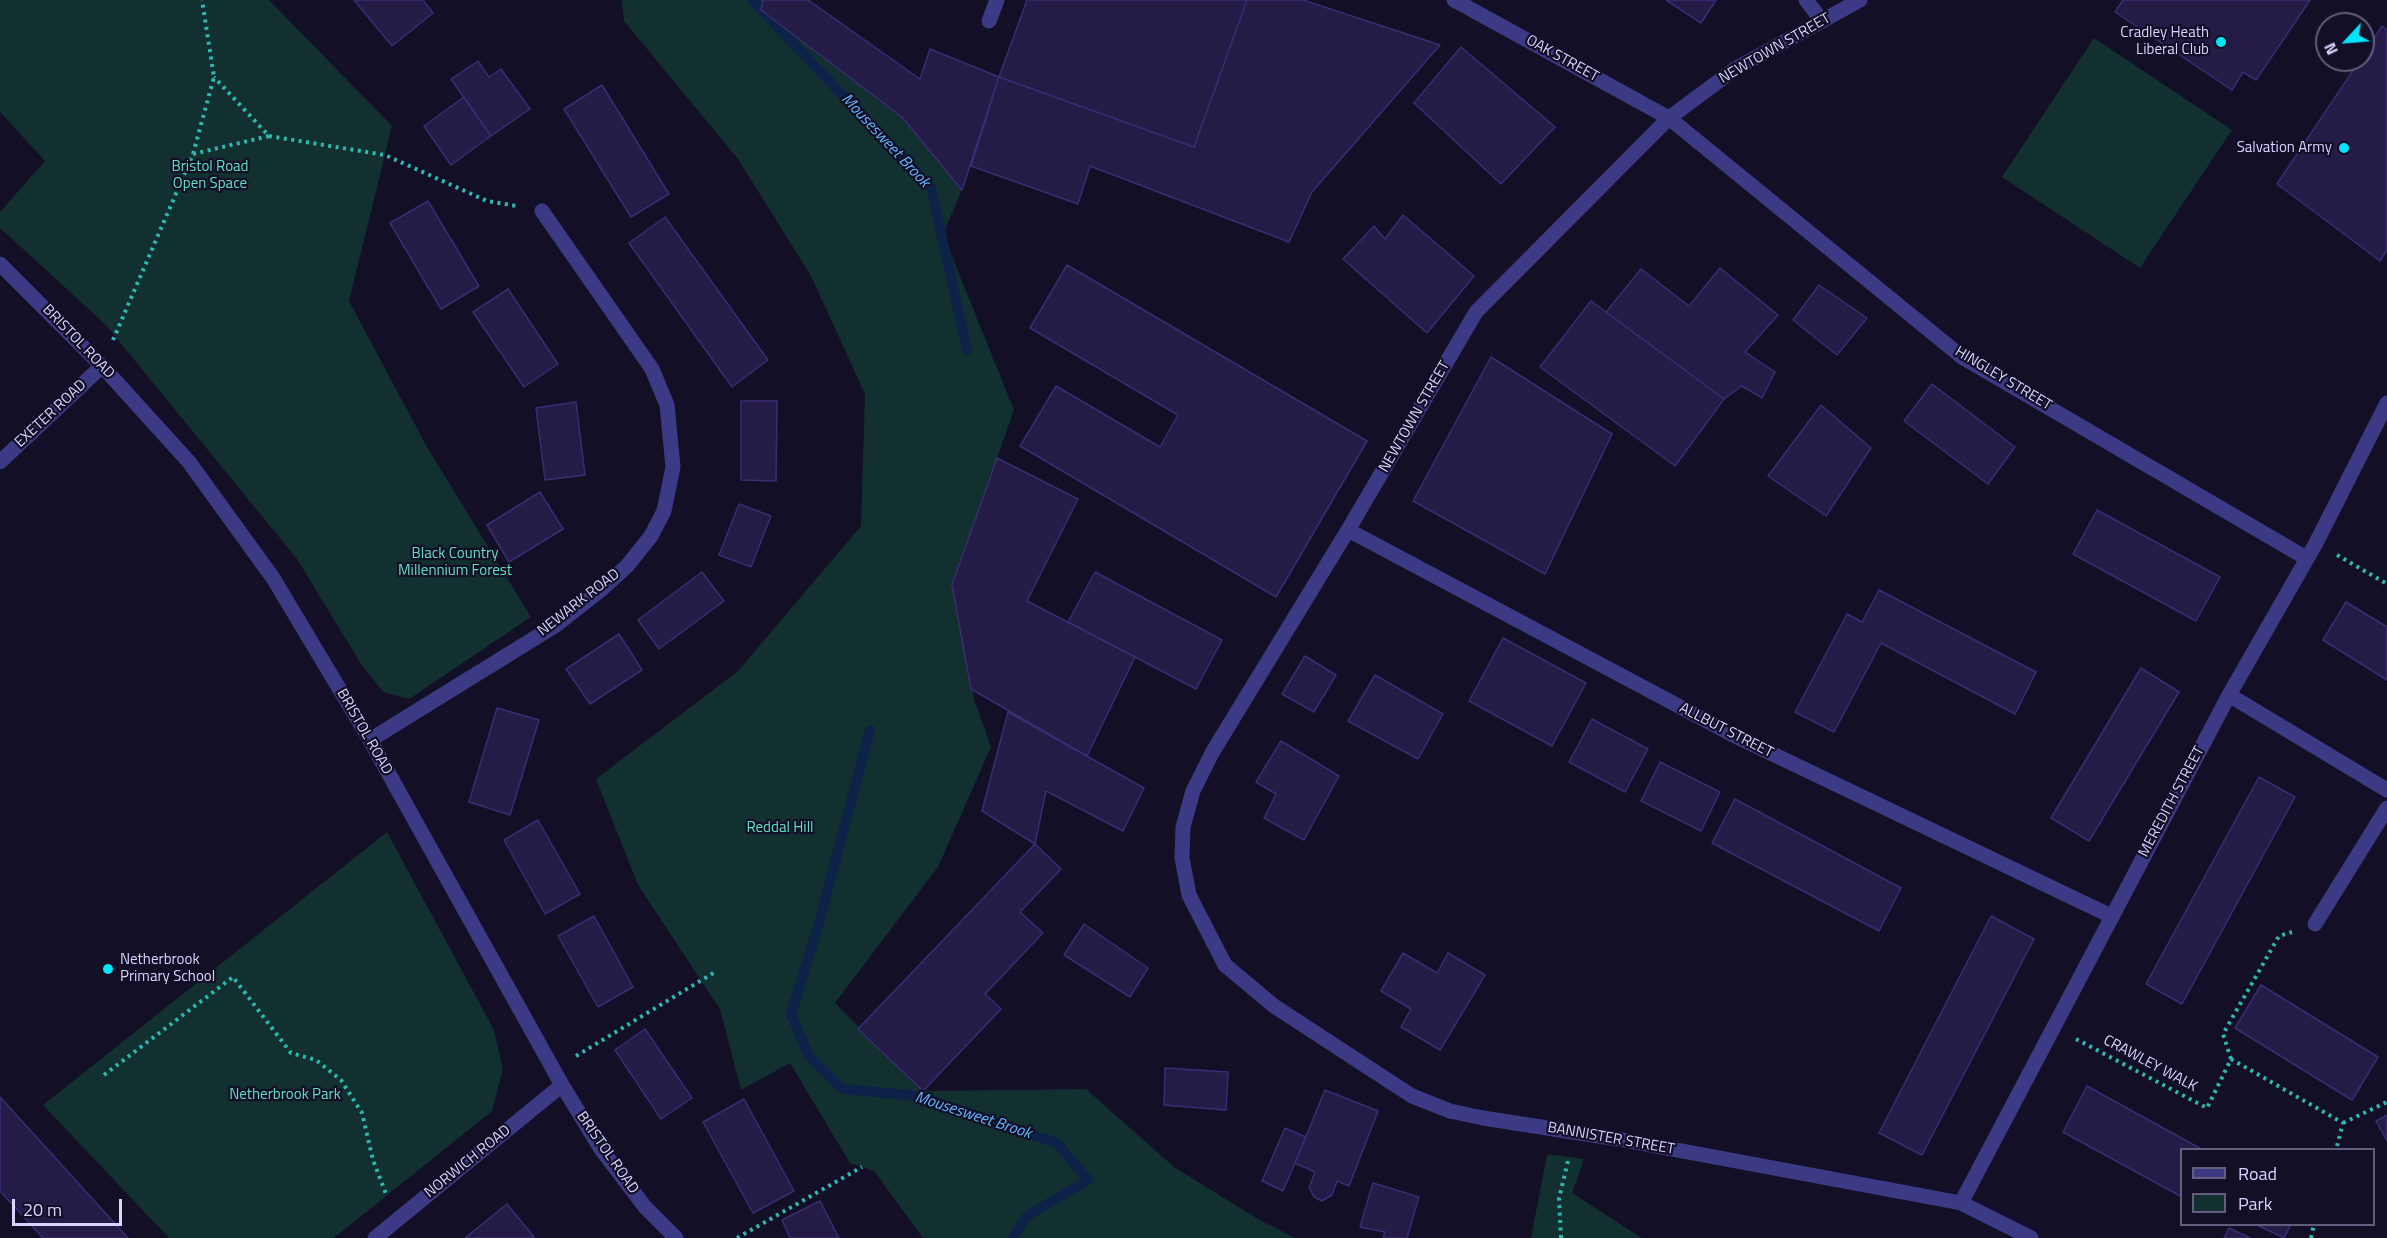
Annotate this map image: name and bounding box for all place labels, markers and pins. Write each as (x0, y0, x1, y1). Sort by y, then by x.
place label: Cradley Heath Liberal Club (2120, 24, 2209, 59)
marker: Cradley Heath Liberal Club (2214, 35, 2228, 49)
place label: Salvation Army (2237, 139, 2332, 157)
marker: Salvation Army (2337, 141, 2351, 155)
place label: Netherbrook Primary School (120, 951, 215, 986)
marker: Netherbrook Primary School (101, 962, 115, 976)

